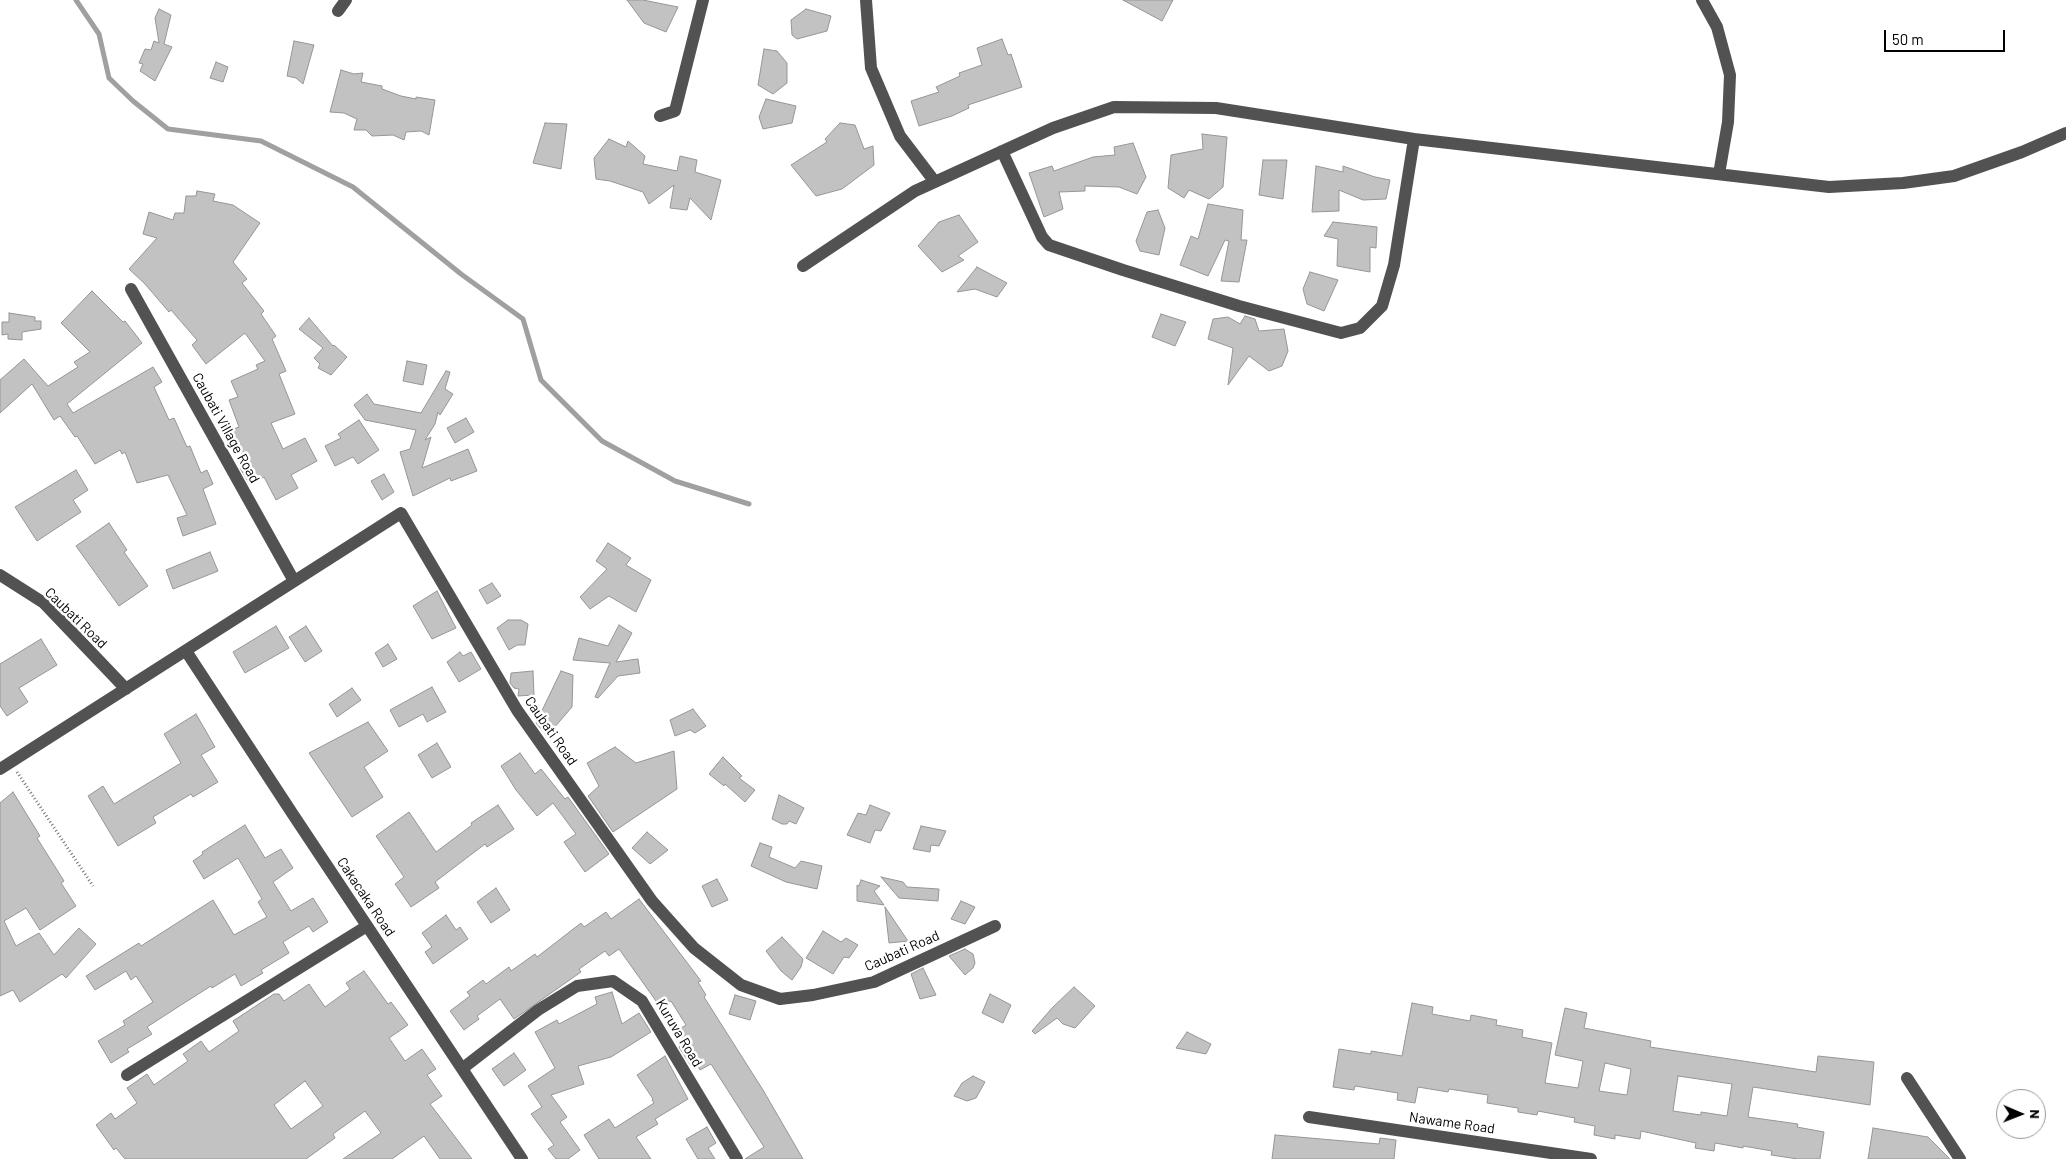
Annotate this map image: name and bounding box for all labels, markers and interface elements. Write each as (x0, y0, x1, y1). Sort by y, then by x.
scale bar (1886, 20, 2007, 52)
text: 50 m (1892, 30, 1924, 48)
street label: Caubati Village Road (189, 370, 263, 486)
street label: Caubati Road (41, 584, 111, 652)
street label: Caubati Road (521, 693, 581, 769)
street label: Cakacaka Road (333, 854, 399, 940)
street label: Caubati Road (862, 927, 942, 975)
street label: Kuruva Road (652, 996, 706, 1070)
north arrow (1996, 1089, 2046, 1139)
street label: Nawame Road (1408, 1109, 1496, 1137)
text: N (2027, 1109, 2044, 1119)

